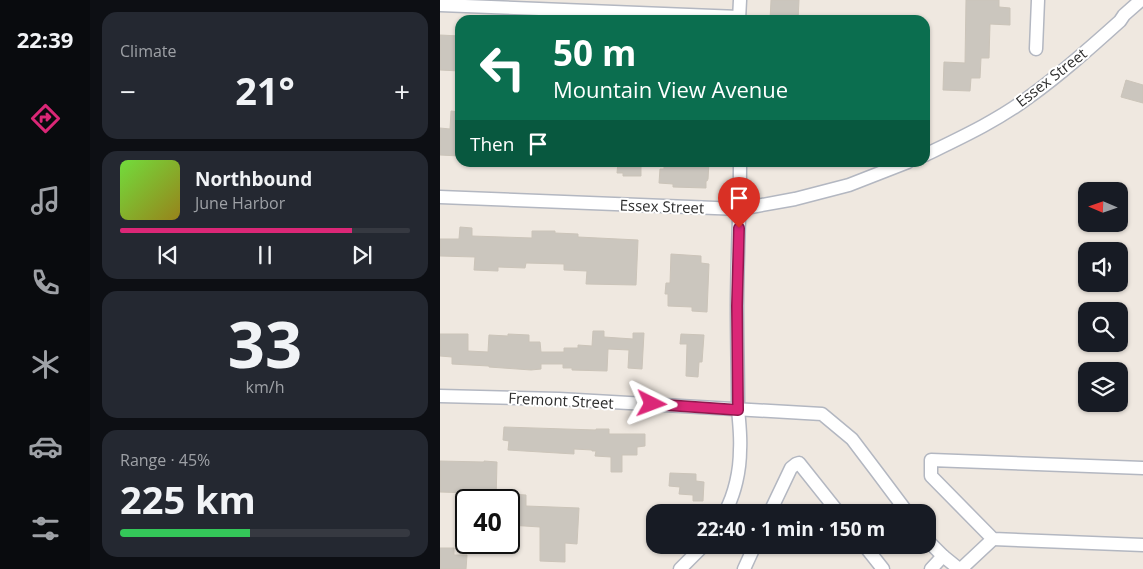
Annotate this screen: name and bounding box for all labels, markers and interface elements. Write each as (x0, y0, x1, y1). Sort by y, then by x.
text: 22:39 (17, 24, 73, 54)
text: 50 m (553, 29, 636, 76)
icon: left (470, 35, 535, 100)
text: Climate (120, 40, 177, 62)
street label: Essex Street (1011, 43, 1091, 111)
text: 21° (235, 64, 295, 116)
text: − (120, 72, 136, 110)
text: + (394, 72, 410, 110)
text: Mountain View Avenue (553, 74, 788, 104)
icon: directions (28, 101, 63, 136)
icon: arrive (524, 130, 552, 158)
text: Then (470, 131, 514, 157)
text: Northbound (195, 166, 312, 192)
pin (718, 177, 760, 228)
north arrow (1078, 182, 1128, 232)
map controls (1078, 182, 1128, 412)
icon: music (28, 183, 63, 218)
icon: arrive (725, 184, 753, 212)
text: June Harbor (195, 192, 285, 214)
street label: Essex Street (619, 195, 705, 217)
icon: previous (154, 241, 182, 269)
icon: pause (251, 241, 279, 269)
icon: next (348, 241, 376, 269)
button: sound (1078, 242, 1128, 292)
icon: phone (28, 265, 63, 300)
text: 33 (228, 299, 302, 387)
button: search (1078, 302, 1128, 352)
icon: climate (28, 347, 63, 382)
button: layers (1078, 362, 1128, 412)
text: km/h (246, 376, 284, 398)
position arrow (625, 377, 677, 429)
street label: Fremont Street (508, 387, 614, 413)
icon: car (28, 429, 63, 464)
text: Range · 45% (120, 449, 210, 471)
text: 225 km (120, 473, 256, 525)
speed limit sign: 40 (455, 489, 520, 554)
icon: filters (28, 511, 63, 546)
text: 22:40 · 1 min · 150 m (697, 516, 885, 542)

